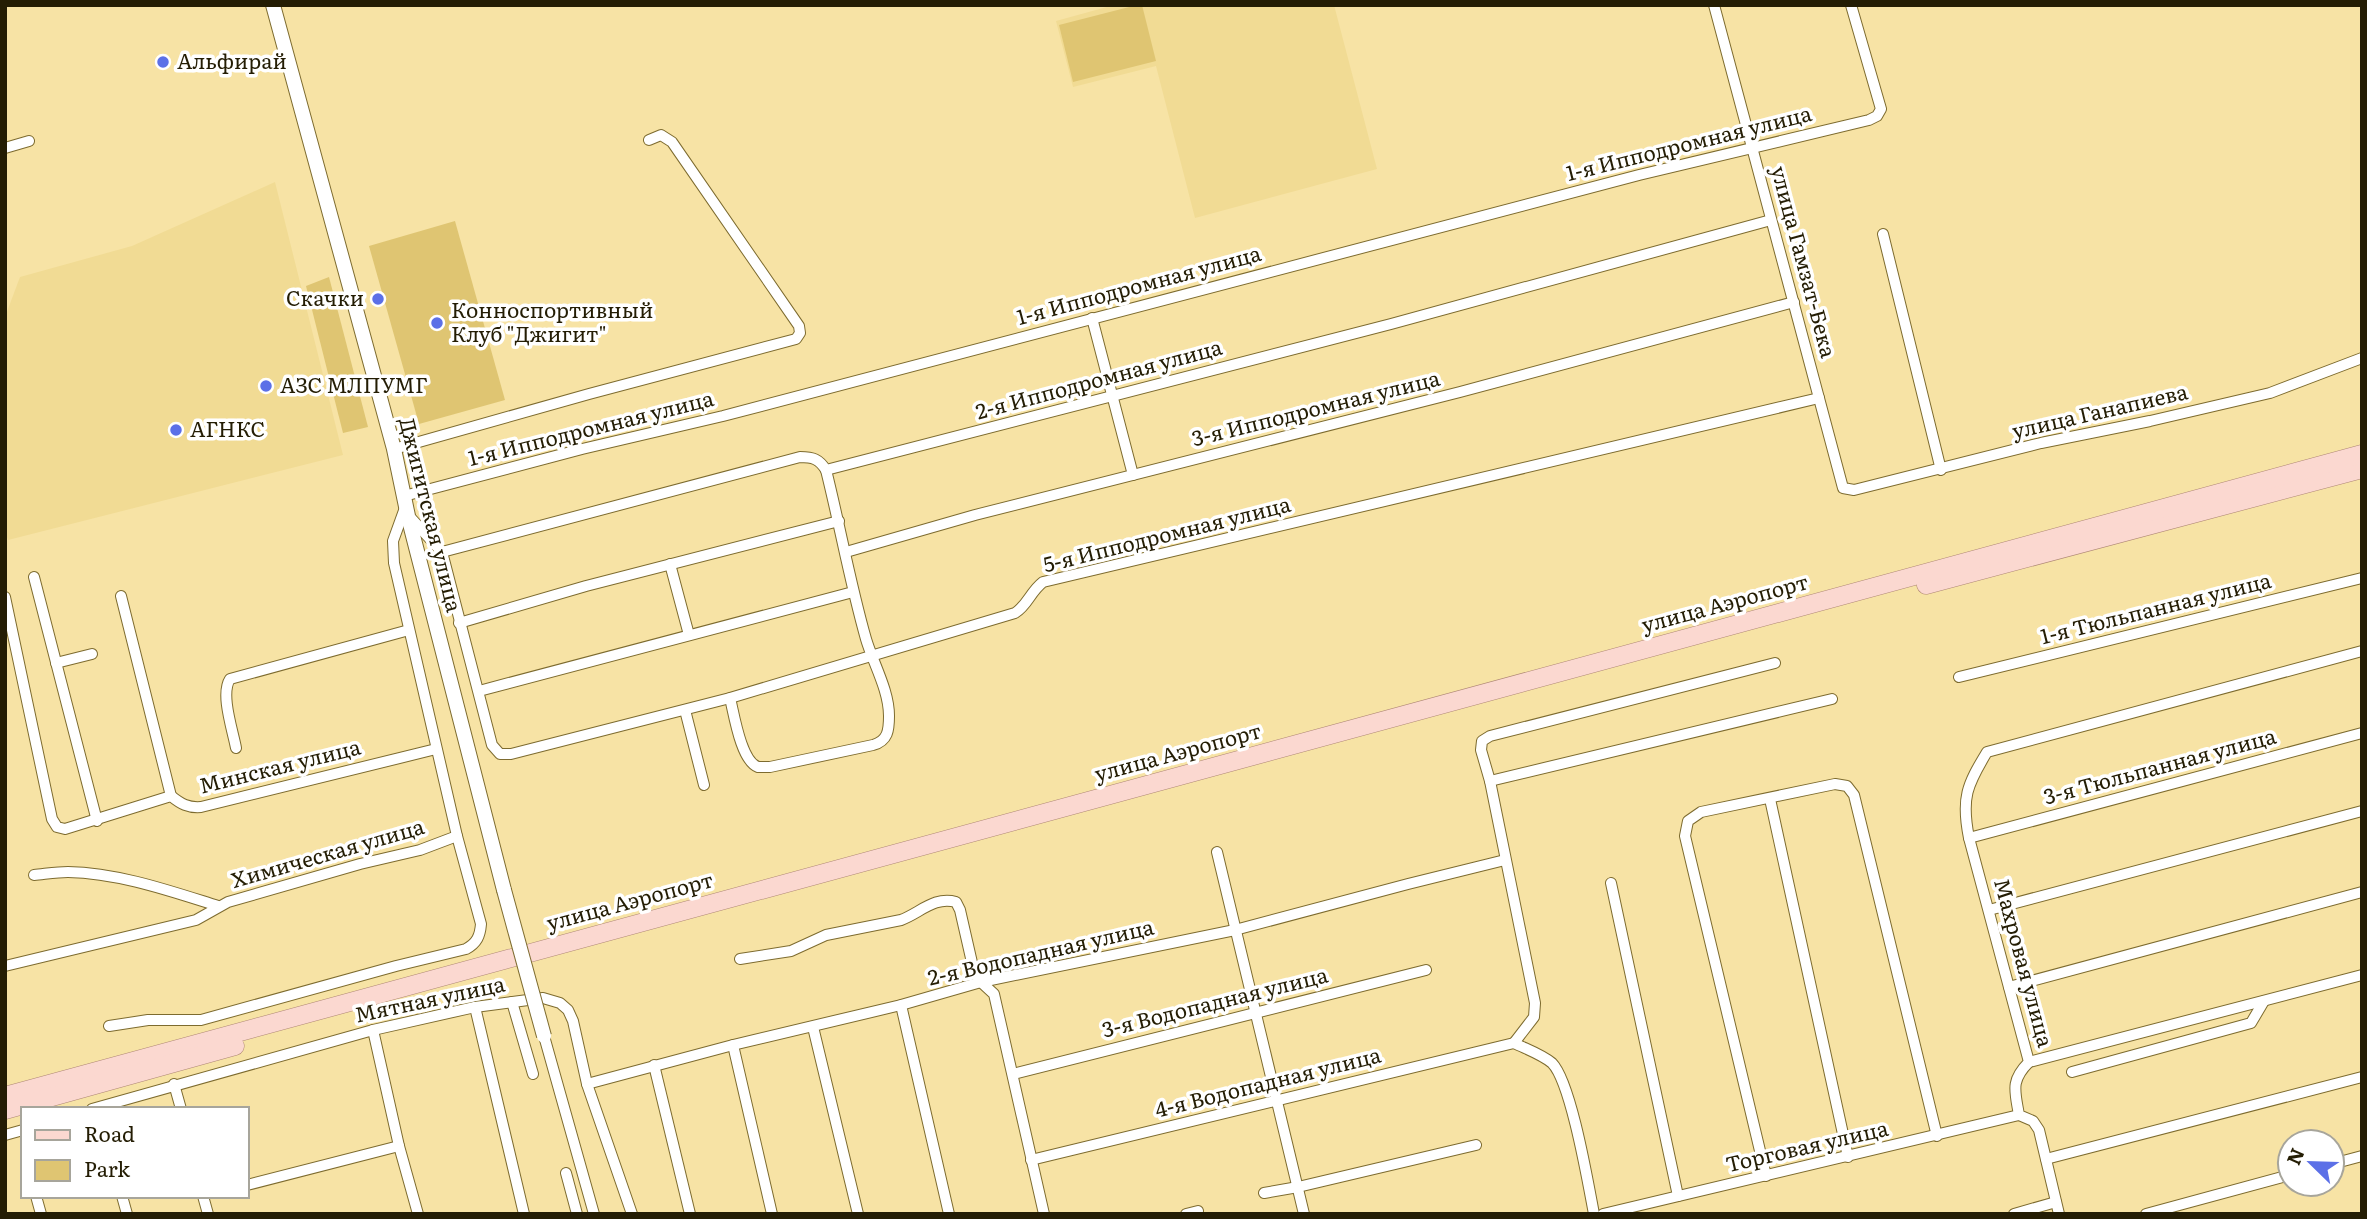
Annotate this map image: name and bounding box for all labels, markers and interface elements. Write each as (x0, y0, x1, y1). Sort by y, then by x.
place label: Альфирай (177, 44, 287, 75)
marker: Альфирай (155, 54, 171, 70)
street label: 1-я Ипподромная улица (1562, 96, 1815, 187)
street label: улица Гамзат-Бека (1765, 162, 1846, 361)
street label: 1-я Ипподромная улица (1013, 236, 1265, 331)
place label: Скачки (286, 281, 364, 312)
marker: Скачки (370, 291, 386, 307)
place label: Конноспортивный Клуб "Джигит" (451, 293, 653, 348)
marker: Конноспортивный Клуб "Джигит" (429, 315, 445, 331)
street label: 2-я Ипподромная улица (972, 330, 1226, 425)
street label: 3-я Ипподромная улица (1188, 361, 1443, 452)
place label: АЗС МЛПУМГ (280, 368, 428, 399)
street label: улица Ганапиева (2008, 374, 2191, 445)
marker: АЗС МЛПУМГ (258, 378, 274, 394)
street label: 1-я Ипподромная улица (464, 381, 717, 472)
place label: АГНКС (190, 412, 265, 443)
street label: Джигитская улица (393, 414, 472, 616)
marker: АГНКС (168, 422, 184, 438)
street label: 5-я Ипподромная улица (1039, 487, 1294, 578)
street label: 1-я Тюльпанная улица (2037, 563, 2275, 650)
street label: улица Аэропорт (1638, 564, 1811, 639)
street label: улица Аэропорт (1091, 713, 1264, 788)
street label: 3-я Тюльпанная улица (2040, 718, 2280, 811)
street label: Минская улица (195, 729, 364, 800)
street label: Химическая улица (227, 809, 428, 894)
street label: улица Аэропорт (543, 862, 716, 937)
street label: Махровая улица (1988, 874, 2063, 1051)
street label: 2-я Водопадная улица (924, 909, 1157, 992)
street label: 3-я Водопадная улица (1098, 957, 1331, 1044)
street label: Мятная улица (352, 966, 508, 1029)
street label: 4-я Водопадная улица (1151, 1037, 1384, 1124)
legend (21, 1107, 248, 1198)
street label: Торговая улица (1722, 1111, 1891, 1178)
text: Road (84, 1117, 135, 1148)
north arrow (2276, 1128, 2346, 1198)
text: N (2278, 1143, 2310, 1169)
text: Park (84, 1152, 130, 1183)

